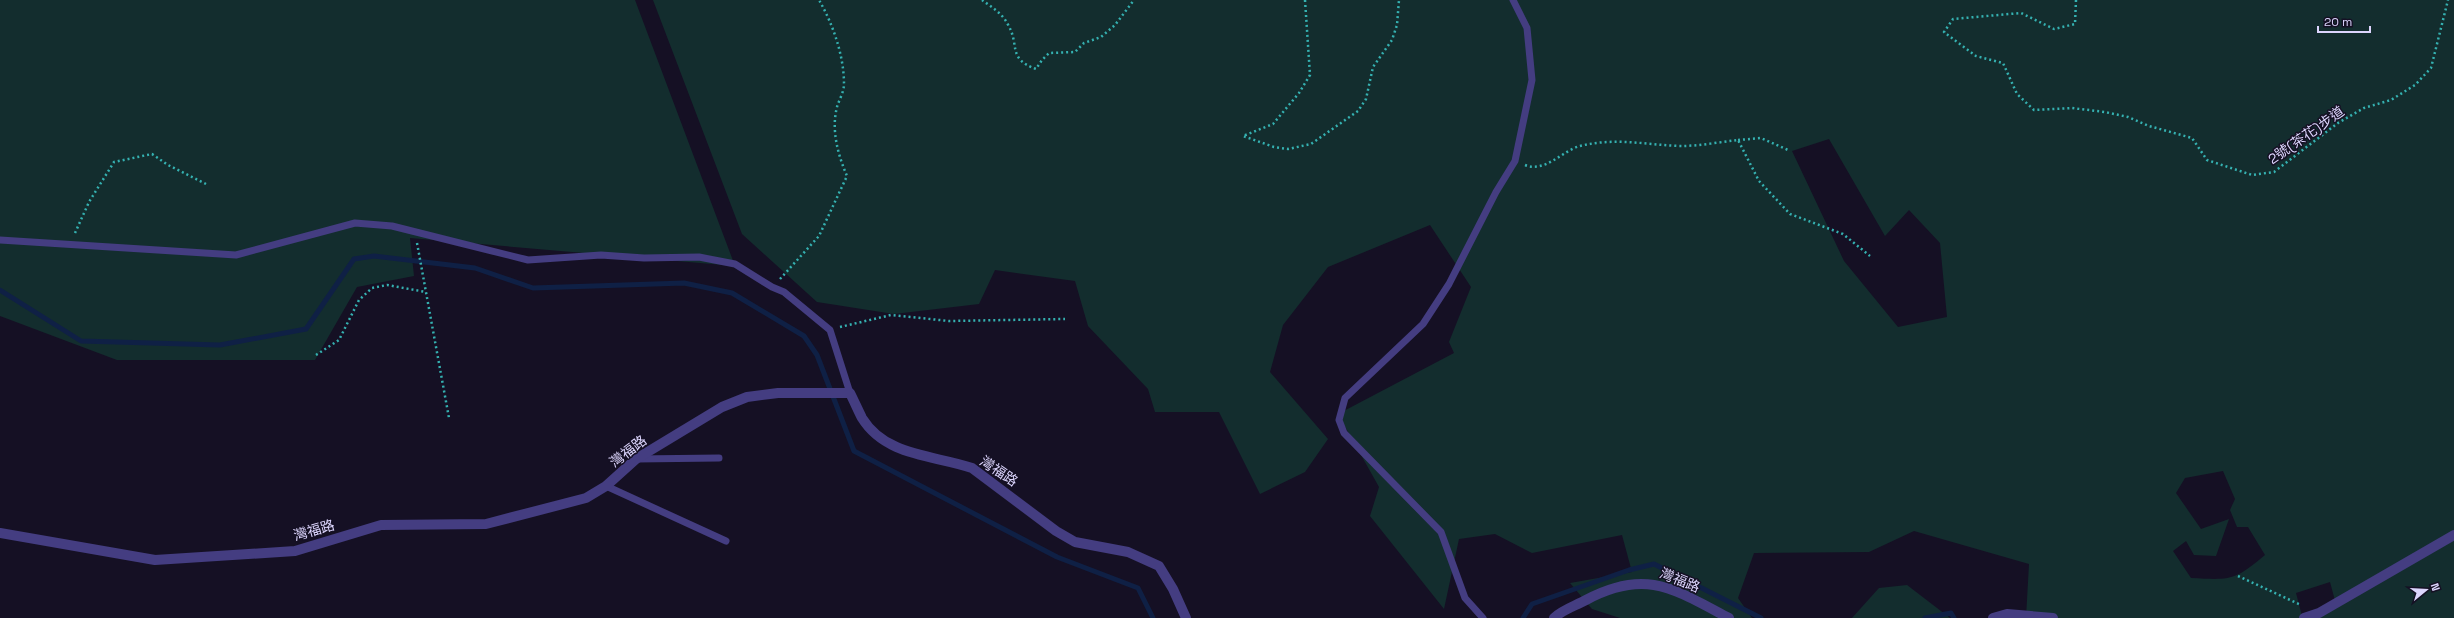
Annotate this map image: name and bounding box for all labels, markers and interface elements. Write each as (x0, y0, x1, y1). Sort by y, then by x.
scale bar (2318, 8, 2370, 34)
text: 20 m (2324, 14, 2352, 30)
street label: 2號(茶花)步道 (2264, 102, 2348, 168)
street label: 灣福路 (606, 431, 650, 471)
street label: 灣福路 (977, 452, 1021, 490)
street label: 灣福路 (291, 516, 337, 544)
street label: 灣福路 (1657, 564, 1703, 596)
north arrow (2406, 570, 2446, 610)
text: N (2428, 581, 2443, 593)

